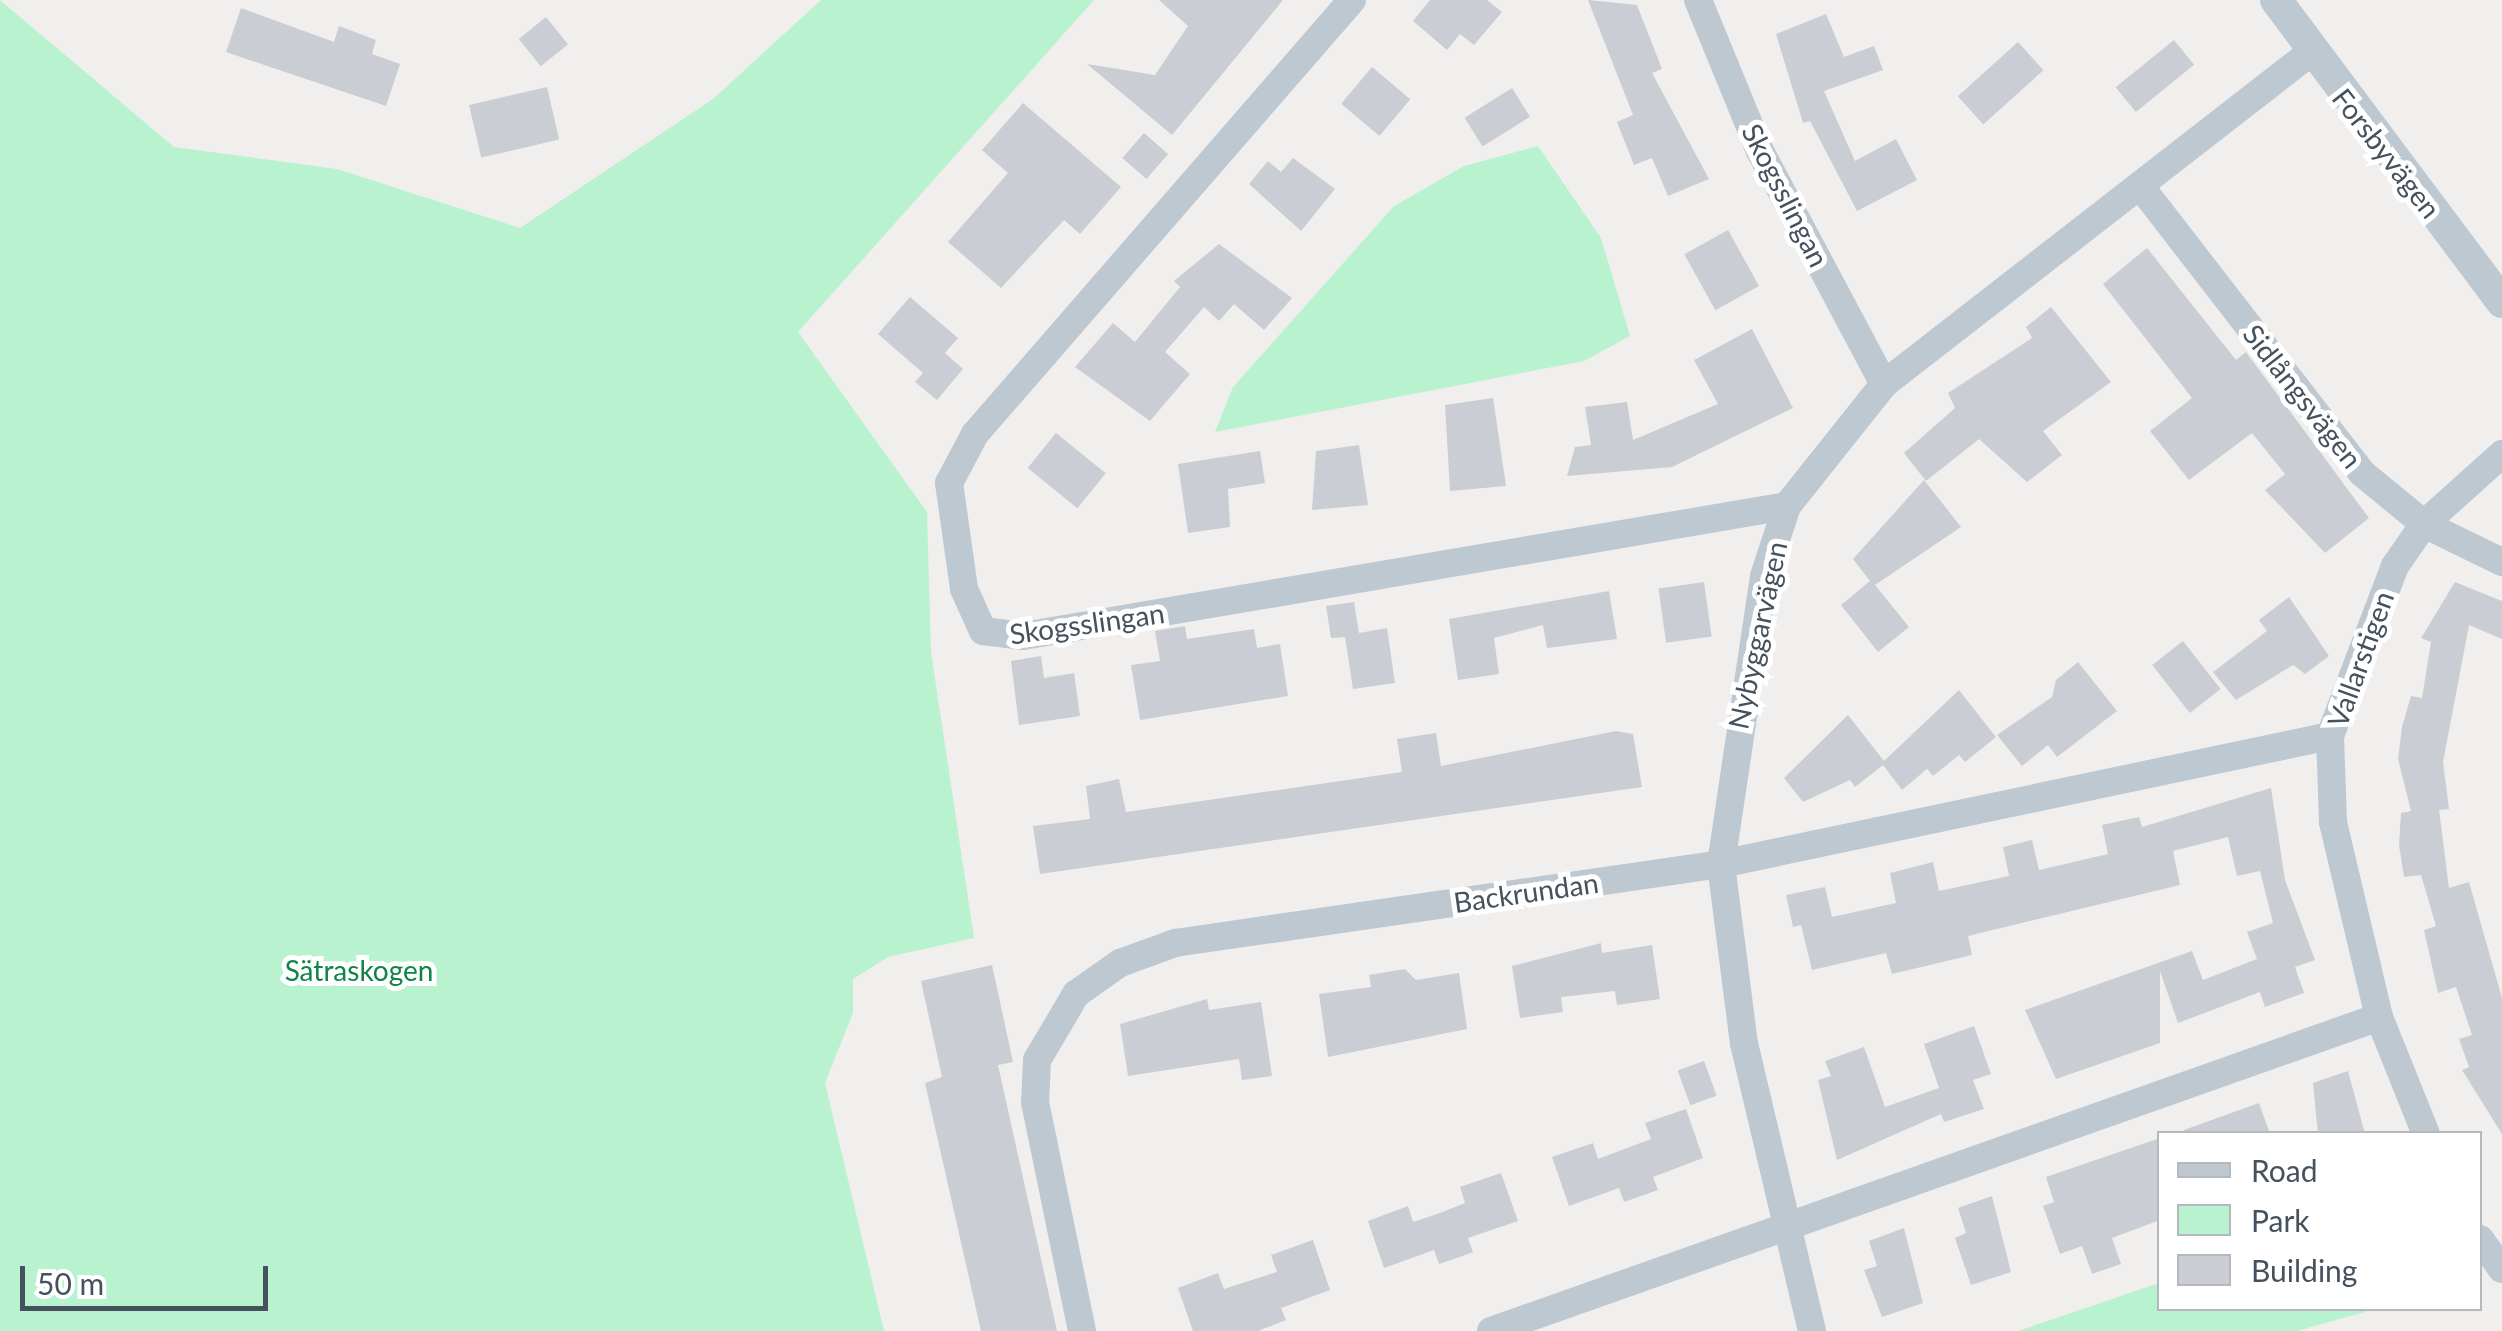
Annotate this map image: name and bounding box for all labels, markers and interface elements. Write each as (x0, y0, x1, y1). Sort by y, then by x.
street label: Forsbyvägen (2326, 81, 2448, 225)
street label: Skogsslingan (1736, 118, 1836, 272)
street label: Sidlångsvägen (2237, 318, 2369, 474)
street label: Nybyggarvägen (1721, 538, 1793, 732)
street label: Vallarstigen (2320, 586, 2400, 732)
street label: Skogsslingan (1007, 596, 1167, 650)
street label: Backrundan (1451, 865, 1601, 919)
park label: Sätraskogen (285, 953, 433, 987)
legend (2157, 1131, 2482, 1311)
text: Road (2251, 1152, 2318, 1188)
text: Park (2251, 1202, 2310, 1238)
scale bar (25, 1246, 272, 1308)
text: Building (2251, 1252, 2357, 1288)
text: 50 m (37, 1265, 104, 1301)

